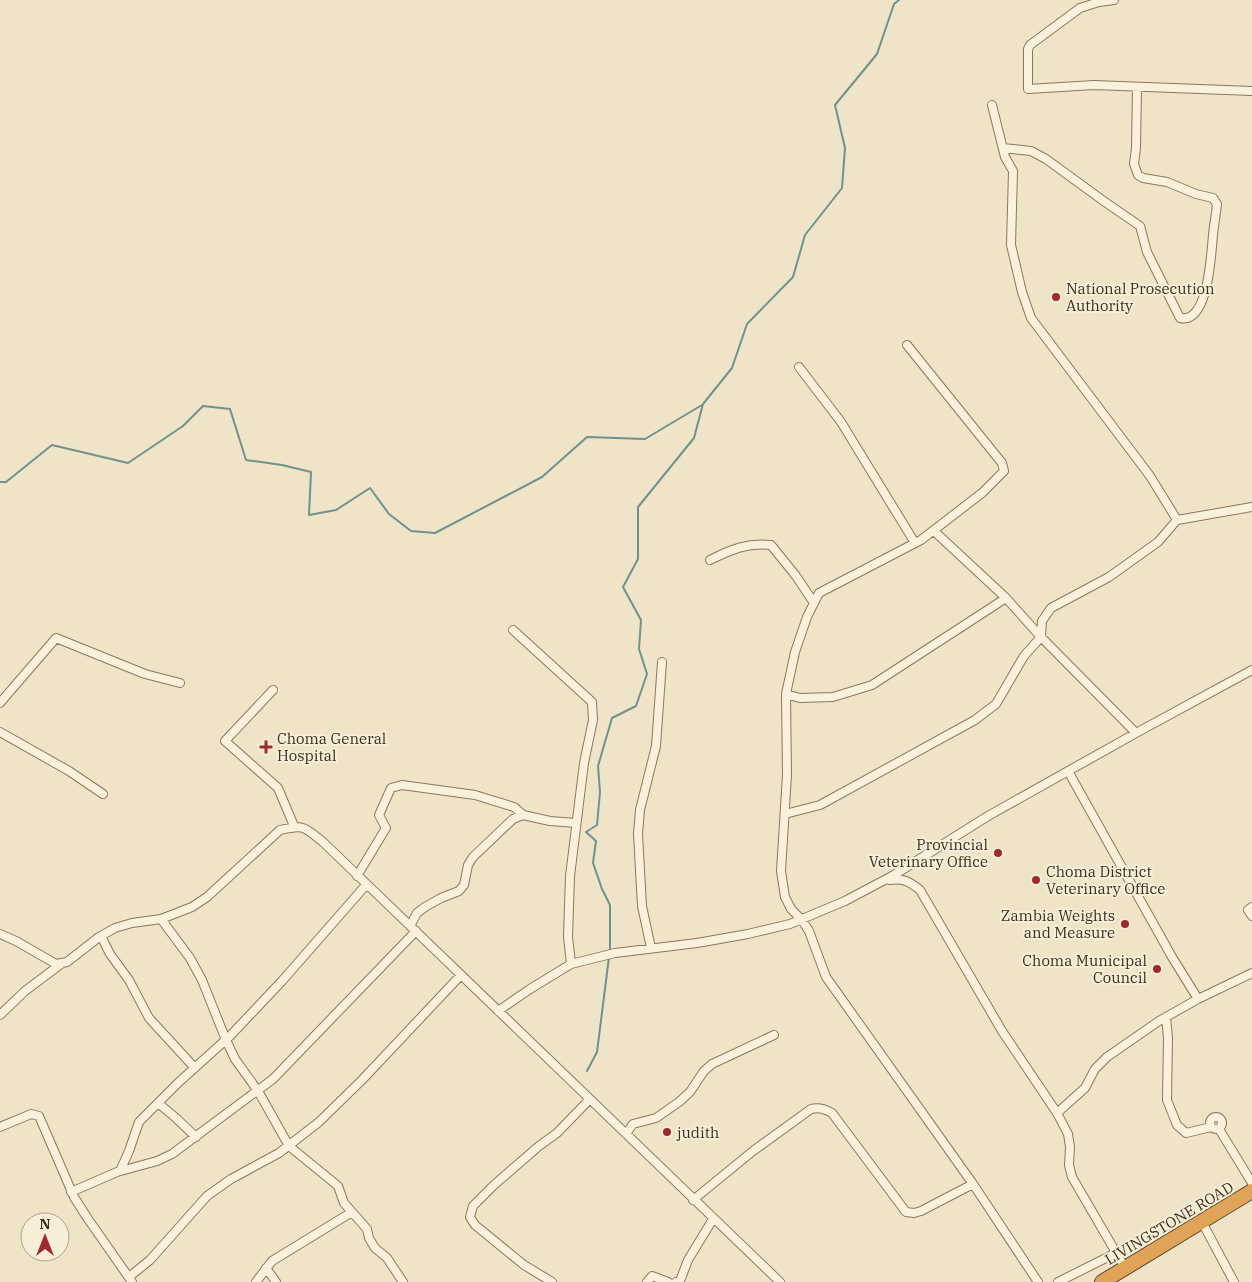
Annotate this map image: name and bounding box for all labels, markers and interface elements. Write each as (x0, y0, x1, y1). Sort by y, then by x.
place label: National Prosecution Authority (1066, 279, 1215, 315)
marker: National Prosecution Authority (1050, 291, 1062, 303)
place label: Choma General Hospital (277, 729, 386, 765)
marker: Choma General Hospital (259, 740, 273, 754)
place label: Provincial Veterinary Office (869, 835, 988, 871)
marker: Provincial Veterinary Office (992, 847, 1004, 859)
place label: Choma District Veterinary Office (1046, 862, 1165, 898)
marker: Choma District Veterinary Office (1030, 874, 1042, 886)
place label: Zambia Weights and Measure (1001, 906, 1115, 942)
marker: Zambia Weights and Measure (1119, 918, 1131, 930)
place label: Choma Municipal Council (1022, 951, 1147, 987)
marker: Choma Municipal Council (1151, 963, 1163, 975)
place label: judith (676, 1123, 719, 1142)
marker: judith (661, 1126, 673, 1138)
street label: LIVINGSTONE ROAD (1101, 1177, 1237, 1269)
north arrow (20, 1212, 70, 1262)
text: N (39, 1215, 51, 1233)

